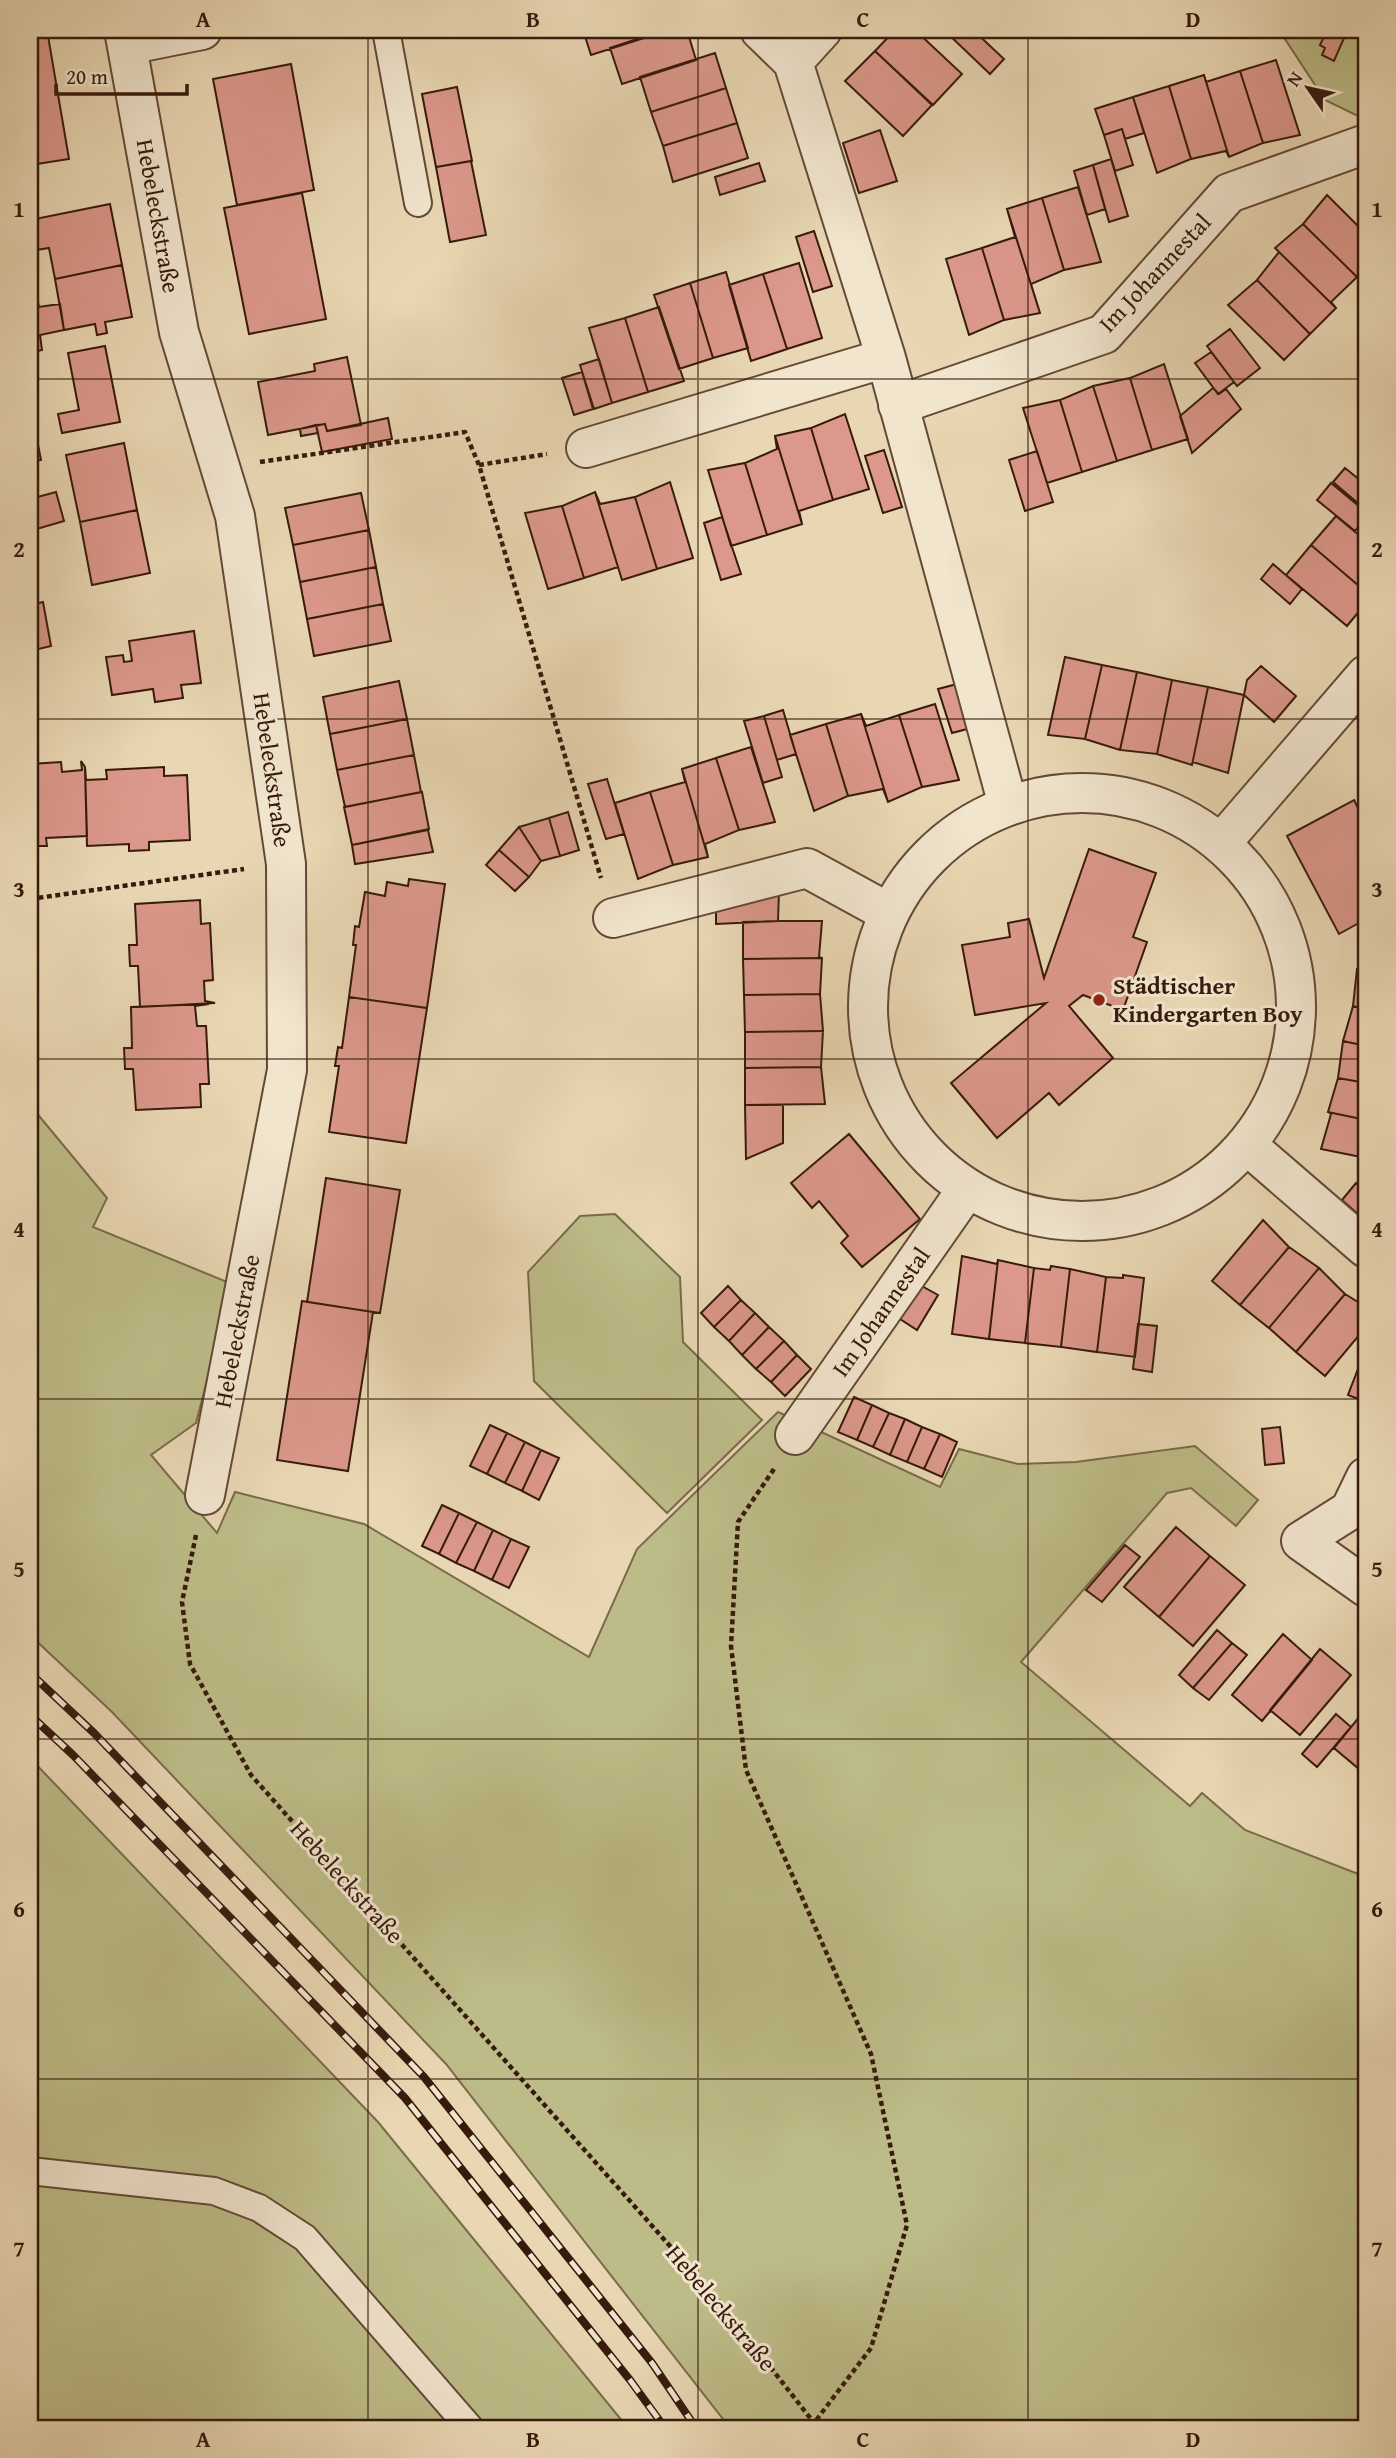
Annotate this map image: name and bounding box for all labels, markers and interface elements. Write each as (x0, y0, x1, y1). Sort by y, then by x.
text: A (196, 2, 211, 35)
text: B (526, 2, 540, 35)
text: C (856, 2, 870, 35)
text: D (1186, 2, 1201, 35)
scale bar (56, 52, 187, 96)
north arrow (1274, 52, 1344, 122)
text: 20 m (66, 61, 108, 92)
text: N (1279, 65, 1309, 92)
street label: Hebeleckstraße (128, 136, 189, 296)
text: 1 (13, 192, 25, 225)
text: 1 (1371, 192, 1383, 225)
street label: Im Johannestal (1090, 205, 1219, 340)
text: 2 (13, 532, 25, 565)
text: 2 (1371, 532, 1383, 565)
street label: Hebeleckstraße (244, 690, 301, 849)
text: 3 (13, 872, 25, 905)
text: 3 (1371, 872, 1383, 905)
place label: Städtischer Kindergarten Boy (1113, 968, 1303, 1031)
marker: Städtischer Kindergarten Boy (1091, 992, 1107, 1008)
text: 4 (13, 1212, 25, 1245)
text: 4 (1371, 1212, 1383, 1245)
street label: Im Johannestal (823, 1240, 938, 1384)
street label: Hebeleckstraße (204, 1251, 269, 1411)
text: 5 (13, 1552, 25, 1585)
text: 5 (1371, 1552, 1383, 1585)
street label: Hebeleckstraße (282, 1812, 412, 1951)
text: 6 (13, 1892, 25, 1925)
text: 6 (1371, 1892, 1383, 1925)
text: 7 (13, 2232, 25, 2265)
text: 7 (1371, 2232, 1383, 2265)
street label: Hebeleckstraße (658, 2237, 785, 2379)
text: A (196, 2422, 211, 2455)
text: B (526, 2422, 540, 2455)
text: C (856, 2422, 870, 2455)
text: D (1186, 2422, 1201, 2455)

